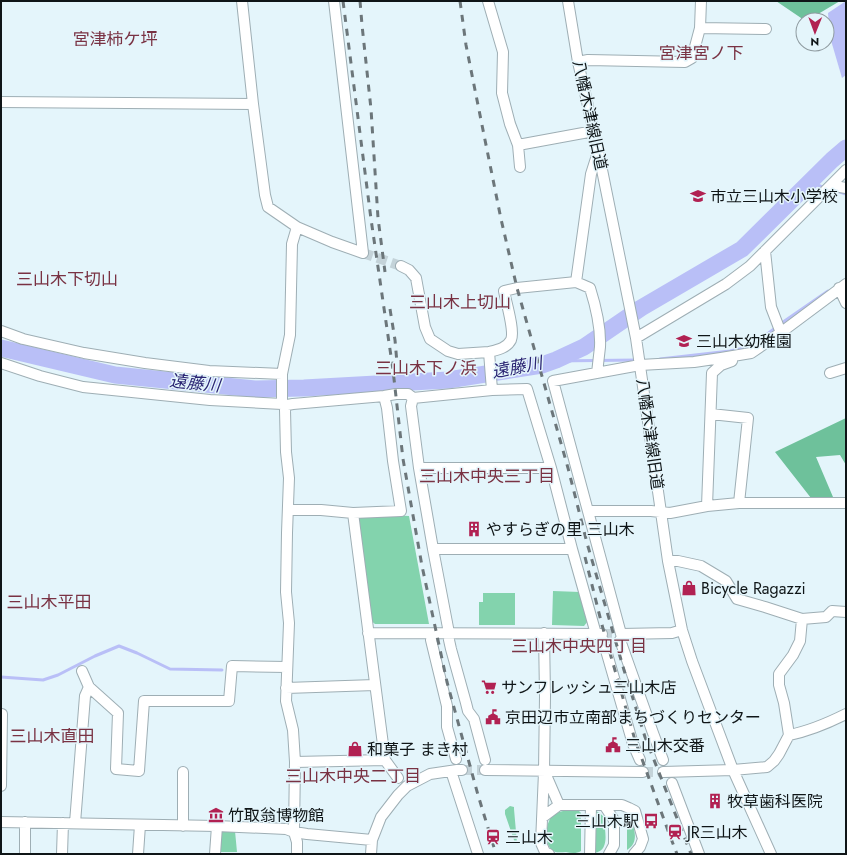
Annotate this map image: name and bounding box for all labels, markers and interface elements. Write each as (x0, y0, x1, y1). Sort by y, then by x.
north arrow (795, 12, 835, 52)
district label: 宮津柿ケ坪 (73, 27, 158, 51)
text: N (810, 34, 819, 50)
district label: 宮津宮ノ下 (659, 41, 744, 65)
street label: 八幡木津線旧道 (567, 58, 613, 172)
place label: 市立三山木小学校 (710, 185, 838, 208)
school or university icon: 市立三山木小学校 (689, 187, 707, 205)
district label: 三山木下切山 (16, 267, 118, 291)
district label: 三山木上切山 (409, 290, 511, 314)
place label: 三山木幼稚園 (696, 330, 792, 353)
school or university icon: 三山木幼稚園 (675, 332, 693, 350)
water label: 遠藤川 (490, 350, 546, 384)
district label: 三山木下ノ浜 (375, 356, 477, 380)
water label: 遠藤川 (168, 368, 224, 398)
street label: 八幡木津線旧道 (631, 377, 669, 491)
district label: 三山木中央三丁目 (419, 464, 555, 488)
place label: やすらぎの里 三山木 (486, 518, 635, 541)
building icon: やすらぎの里 三山木 (465, 520, 483, 538)
place label: Bicycle Ragazzi (701, 577, 806, 600)
shop icon: Bicycle Ragazzi (680, 579, 698, 597)
district label: 三山木平田 (7, 590, 92, 614)
district label: 三山木中央四丁目 (511, 634, 647, 658)
place label: サンフレッシュ三山木店 (501, 676, 677, 699)
supermarket icon: サンフレッシュ三山木店 (480, 678, 498, 696)
place label: 京田辺市立南部まちづくりセンター (505, 706, 761, 729)
public building icon: 京田辺市立南部まちづくりセンター (484, 708, 502, 726)
district label: 三山木直田 (10, 724, 95, 748)
place label: 三山木交番 (625, 734, 705, 757)
public building icon: 三山木交番 (604, 736, 622, 754)
place label: 和菓子 まき村 (367, 738, 468, 761)
shop icon: 和菓子 まき村 (346, 740, 364, 758)
district label: 三山木中央二丁目 (285, 764, 421, 788)
place label: 牧草歯科医院 (727, 790, 823, 813)
building icon: 牧草歯科医院 (706, 792, 724, 810)
place label: 竹取翁博物館 (228, 804, 324, 827)
museum icon: 竹取翁博物館 (207, 806, 225, 824)
place label: 三山木駅 (575, 810, 639, 833)
bus stop icon: 三山木駅 (642, 812, 660, 830)
place label: JR三山木 (685, 821, 748, 844)
station icon: JR三山木 (666, 823, 684, 841)
place label: 三山木 (505, 826, 553, 849)
station icon: 三山木 (484, 828, 502, 846)

